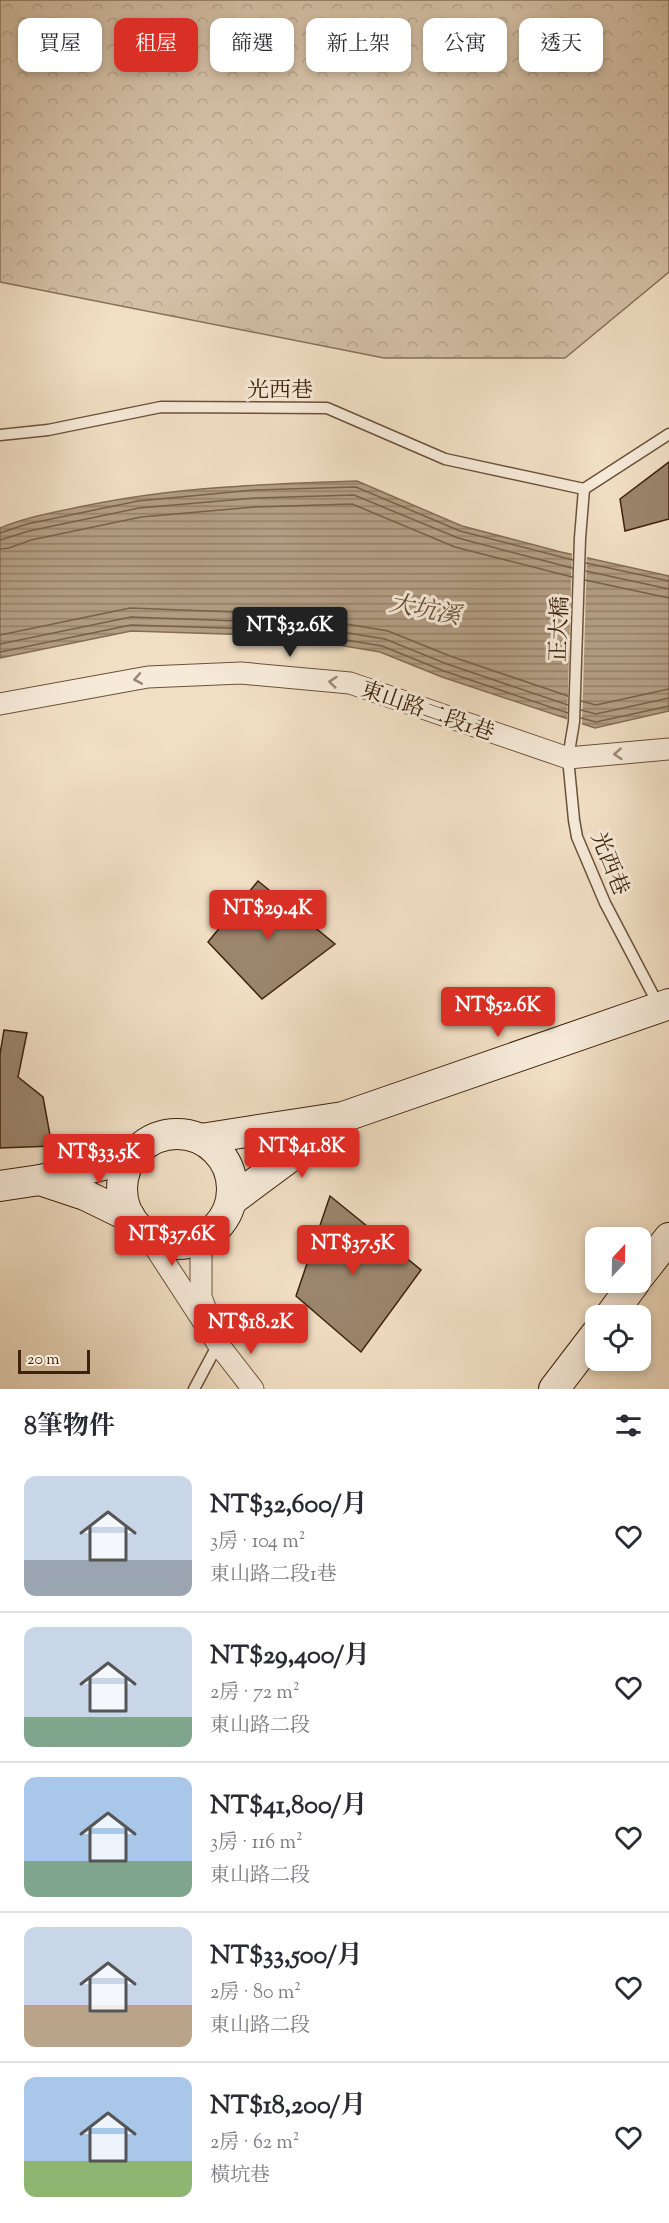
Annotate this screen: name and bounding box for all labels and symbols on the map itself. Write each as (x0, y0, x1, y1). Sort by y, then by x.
street label: 光西巷 (247, 376, 313, 408)
water label: 大坑溪 (386, 587, 466, 635)
street label: 正大橋 (544, 596, 578, 663)
pin: NT$32.6K (228, 607, 352, 658)
one-way arrow (134, 672, 143, 684)
street label: 東山路二段1巷 (356, 675, 498, 751)
one-way arrow (328, 676, 337, 689)
one-way arrow (614, 747, 623, 760)
street label: 光西巷 (581, 828, 635, 901)
pin: NT$29.4K (206, 890, 330, 941)
pin: NT$52.6K (436, 987, 560, 1038)
pin: NT$41.8K (240, 1128, 364, 1179)
pin: NT$33.5K (37, 1134, 161, 1185)
pin: NT$37.6K (110, 1216, 234, 1267)
pin: NT$37.5K (291, 1225, 415, 1276)
north arrow (585, 1227, 651, 1293)
pin: NT$18.2K (189, 1304, 313, 1355)
scale bar (18, 1347, 90, 1374)

